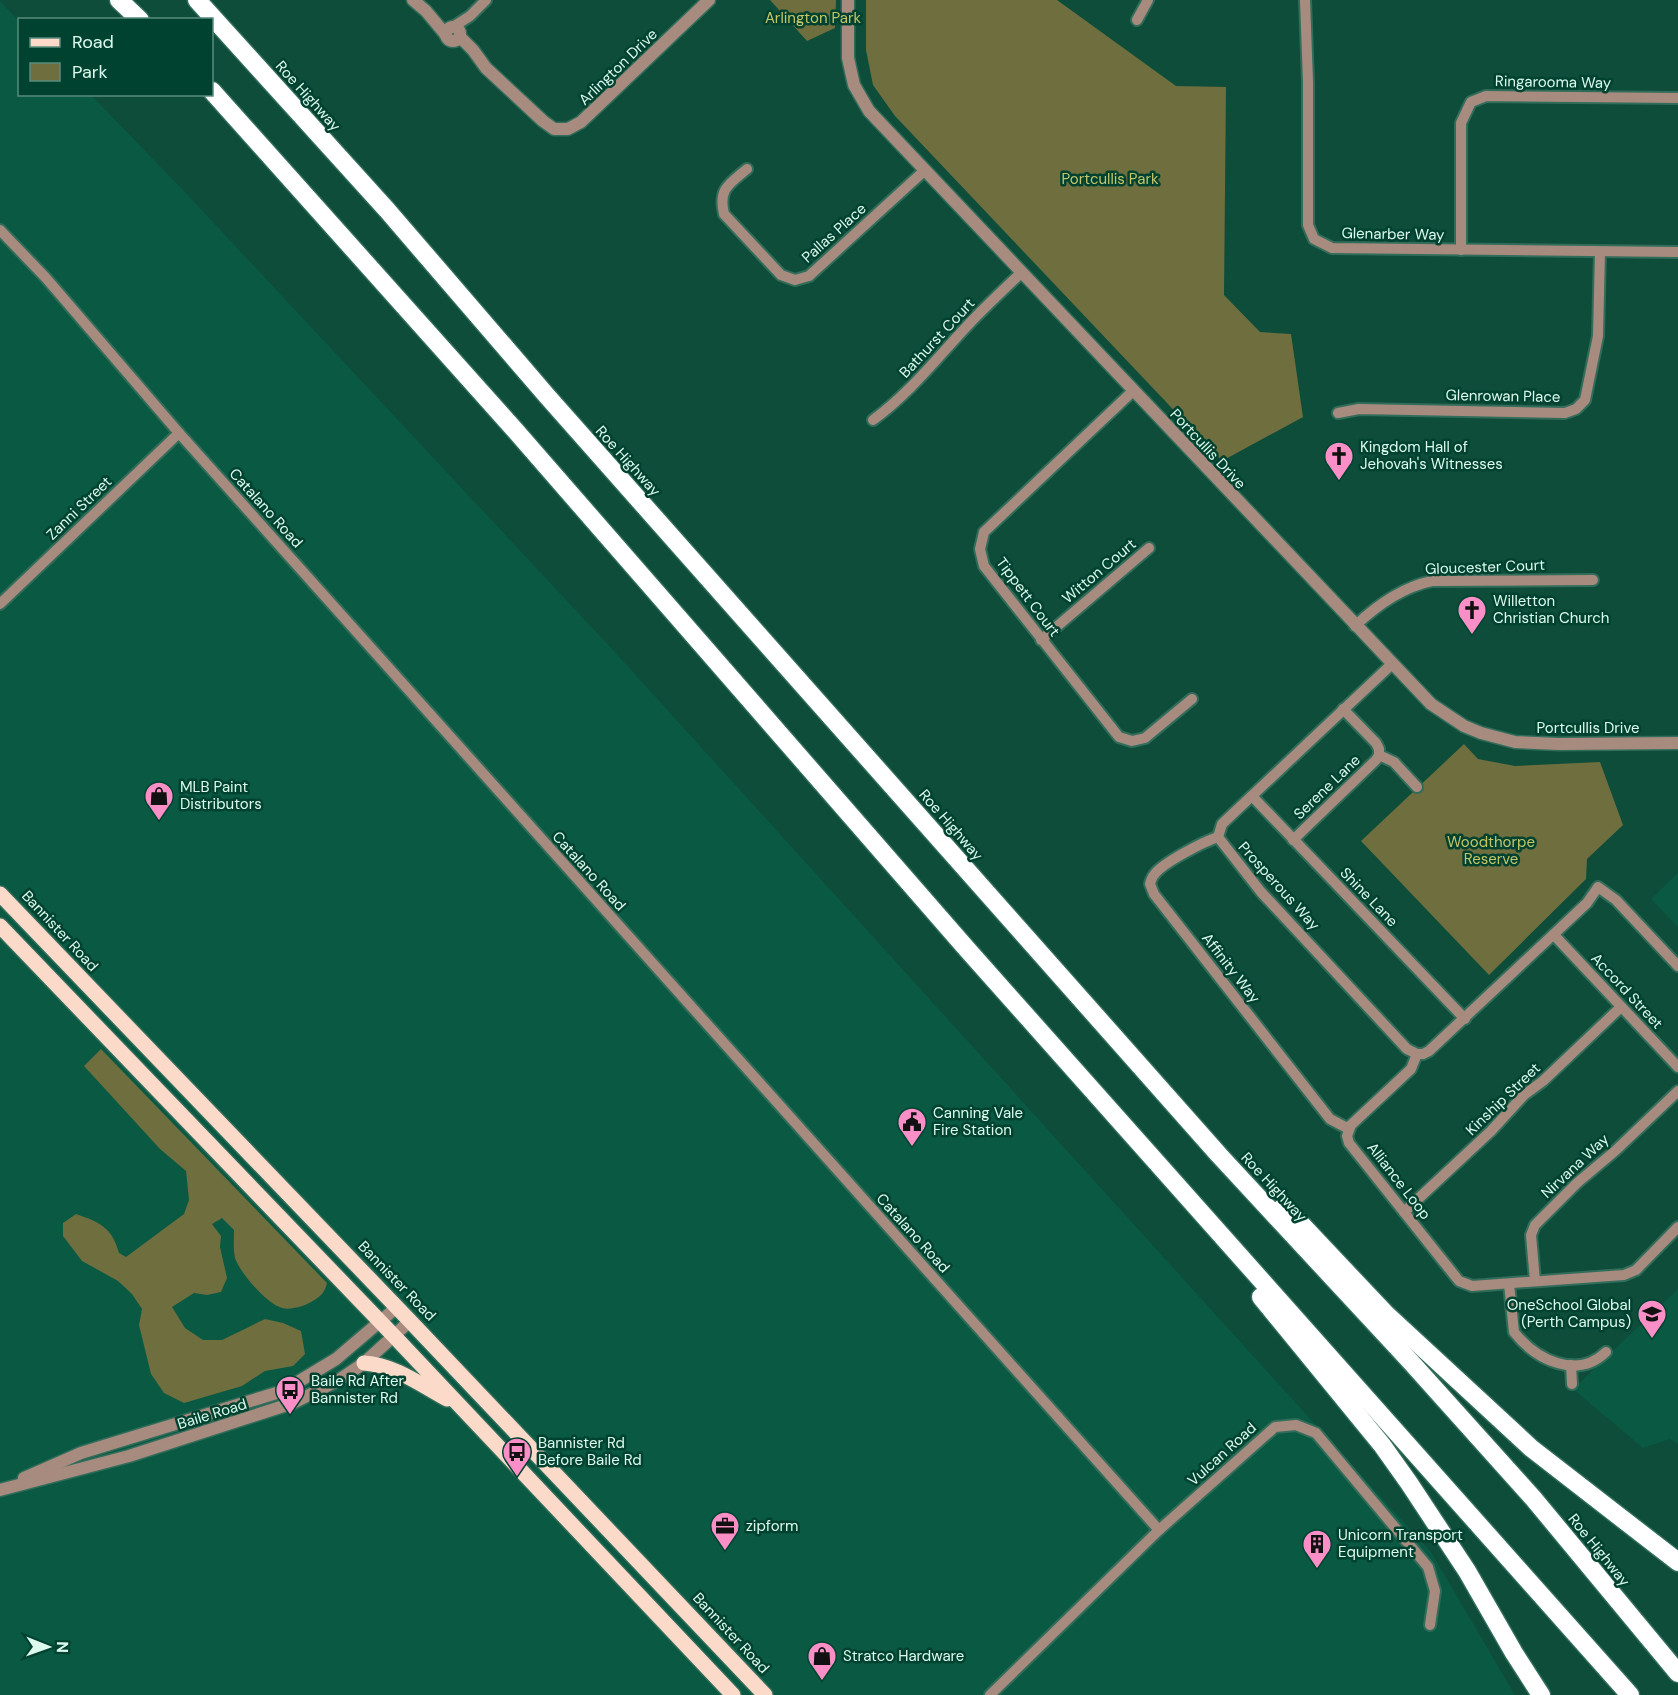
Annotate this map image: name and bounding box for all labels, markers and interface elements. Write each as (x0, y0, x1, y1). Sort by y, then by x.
park label: Arlington Park (765, 8, 862, 28)
legend (18, 18, 213, 96)
street label: Arlington Drive (574, 24, 662, 110)
text: Road (72, 30, 114, 54)
street label: Roe Highway (271, 57, 345, 136)
text: Park (72, 60, 108, 84)
street label: Ringarooma Way (1495, 71, 1612, 93)
park label: Portcullis Park (1062, 169, 1159, 189)
street label: Pallas Place (798, 199, 870, 267)
street label: Glenarber Way (1341, 223, 1445, 245)
street label: Bathurst Court (895, 294, 979, 382)
street label: Glenrowan Place (1445, 385, 1561, 407)
street label: Portcullis Drive (1166, 405, 1250, 493)
street label: Roe Highway (591, 422, 665, 501)
place label: Kingdom Hall of Jehovah's Witnesses (1360, 437, 1503, 474)
church icon: Kingdom Hall of Jehovah's Witnesses (1323, 440, 1355, 482)
street label: Catalano Road (225, 464, 307, 552)
street label: Zanni Street (42, 472, 116, 544)
street label: Witton Court (1058, 534, 1140, 608)
street label: Tippett Court (992, 553, 1064, 641)
street label: Gloucester Court (1425, 555, 1545, 579)
place label: Willetton Christian Church (1493, 591, 1609, 628)
church icon: Willetton Christian Church (1456, 594, 1488, 636)
street label: Portcullis Drive (1537, 718, 1639, 738)
street label: Serene Lane (1289, 750, 1365, 824)
place label: MLB Paint Distributors (180, 777, 262, 814)
shop icon: MLB Paint Distributors (143, 780, 175, 822)
street label: Roe Highway (915, 785, 988, 865)
street label: Catalano Road (548, 827, 630, 915)
park label: Woodthorpe Reserve (1447, 832, 1535, 869)
street label: Prosperous Way (1234, 837, 1325, 935)
street label: Shine Lane (1336, 863, 1402, 931)
street label: Bannister Road (17, 886, 103, 976)
street label: Affinity Way (1197, 929, 1265, 1008)
street label: Accord Street (1587, 949, 1667, 1033)
street label: Kinship Street (1461, 1058, 1545, 1140)
place label: Canning Vale Fire Station (933, 1103, 1023, 1140)
public building icon: Canning Vale Fire Station (896, 1106, 928, 1148)
street label: Nirvana Way (1537, 1129, 1614, 1203)
street label: Alliance Loop (1363, 1138, 1435, 1224)
street label: Roe Highway (1237, 1148, 1312, 1227)
street label: Catalano Road (872, 1189, 954, 1277)
street label: Bannister Road (354, 1237, 440, 1325)
place label: OneSchool Global (Perth Campus) (1507, 1295, 1631, 1332)
school or university icon: OneSchool Global (Perth Campus) (1636, 1298, 1668, 1340)
place label: Baile Rd After Bannister Rd (311, 1371, 405, 1408)
bus stop icon: Baile Rd After Bannister Rd (274, 1374, 306, 1416)
street label: Baile Road (175, 1394, 249, 1434)
street label: Vulcan Road (1183, 1418, 1261, 1490)
place label: Bannister Rd Before Baile Rd (538, 1433, 642, 1470)
bus stop icon: Bannister Rd Before Baile Rd (501, 1436, 533, 1478)
street label: Roe Highway (1563, 1509, 1635, 1591)
office icon: zipform (709, 1510, 741, 1552)
place label: zipform (746, 1516, 798, 1536)
place label: Unicorn Transport Equipment (1338, 1525, 1463, 1562)
building icon: Unicorn Transport Equipment (1301, 1528, 1333, 1570)
street label: Bannister Road (688, 1588, 774, 1678)
north arrow (18, 1617, 78, 1677)
shop icon: Stratco Hardware (806, 1640, 838, 1682)
text: N (52, 1641, 73, 1653)
place label: Stratco Hardware (843, 1646, 964, 1666)

